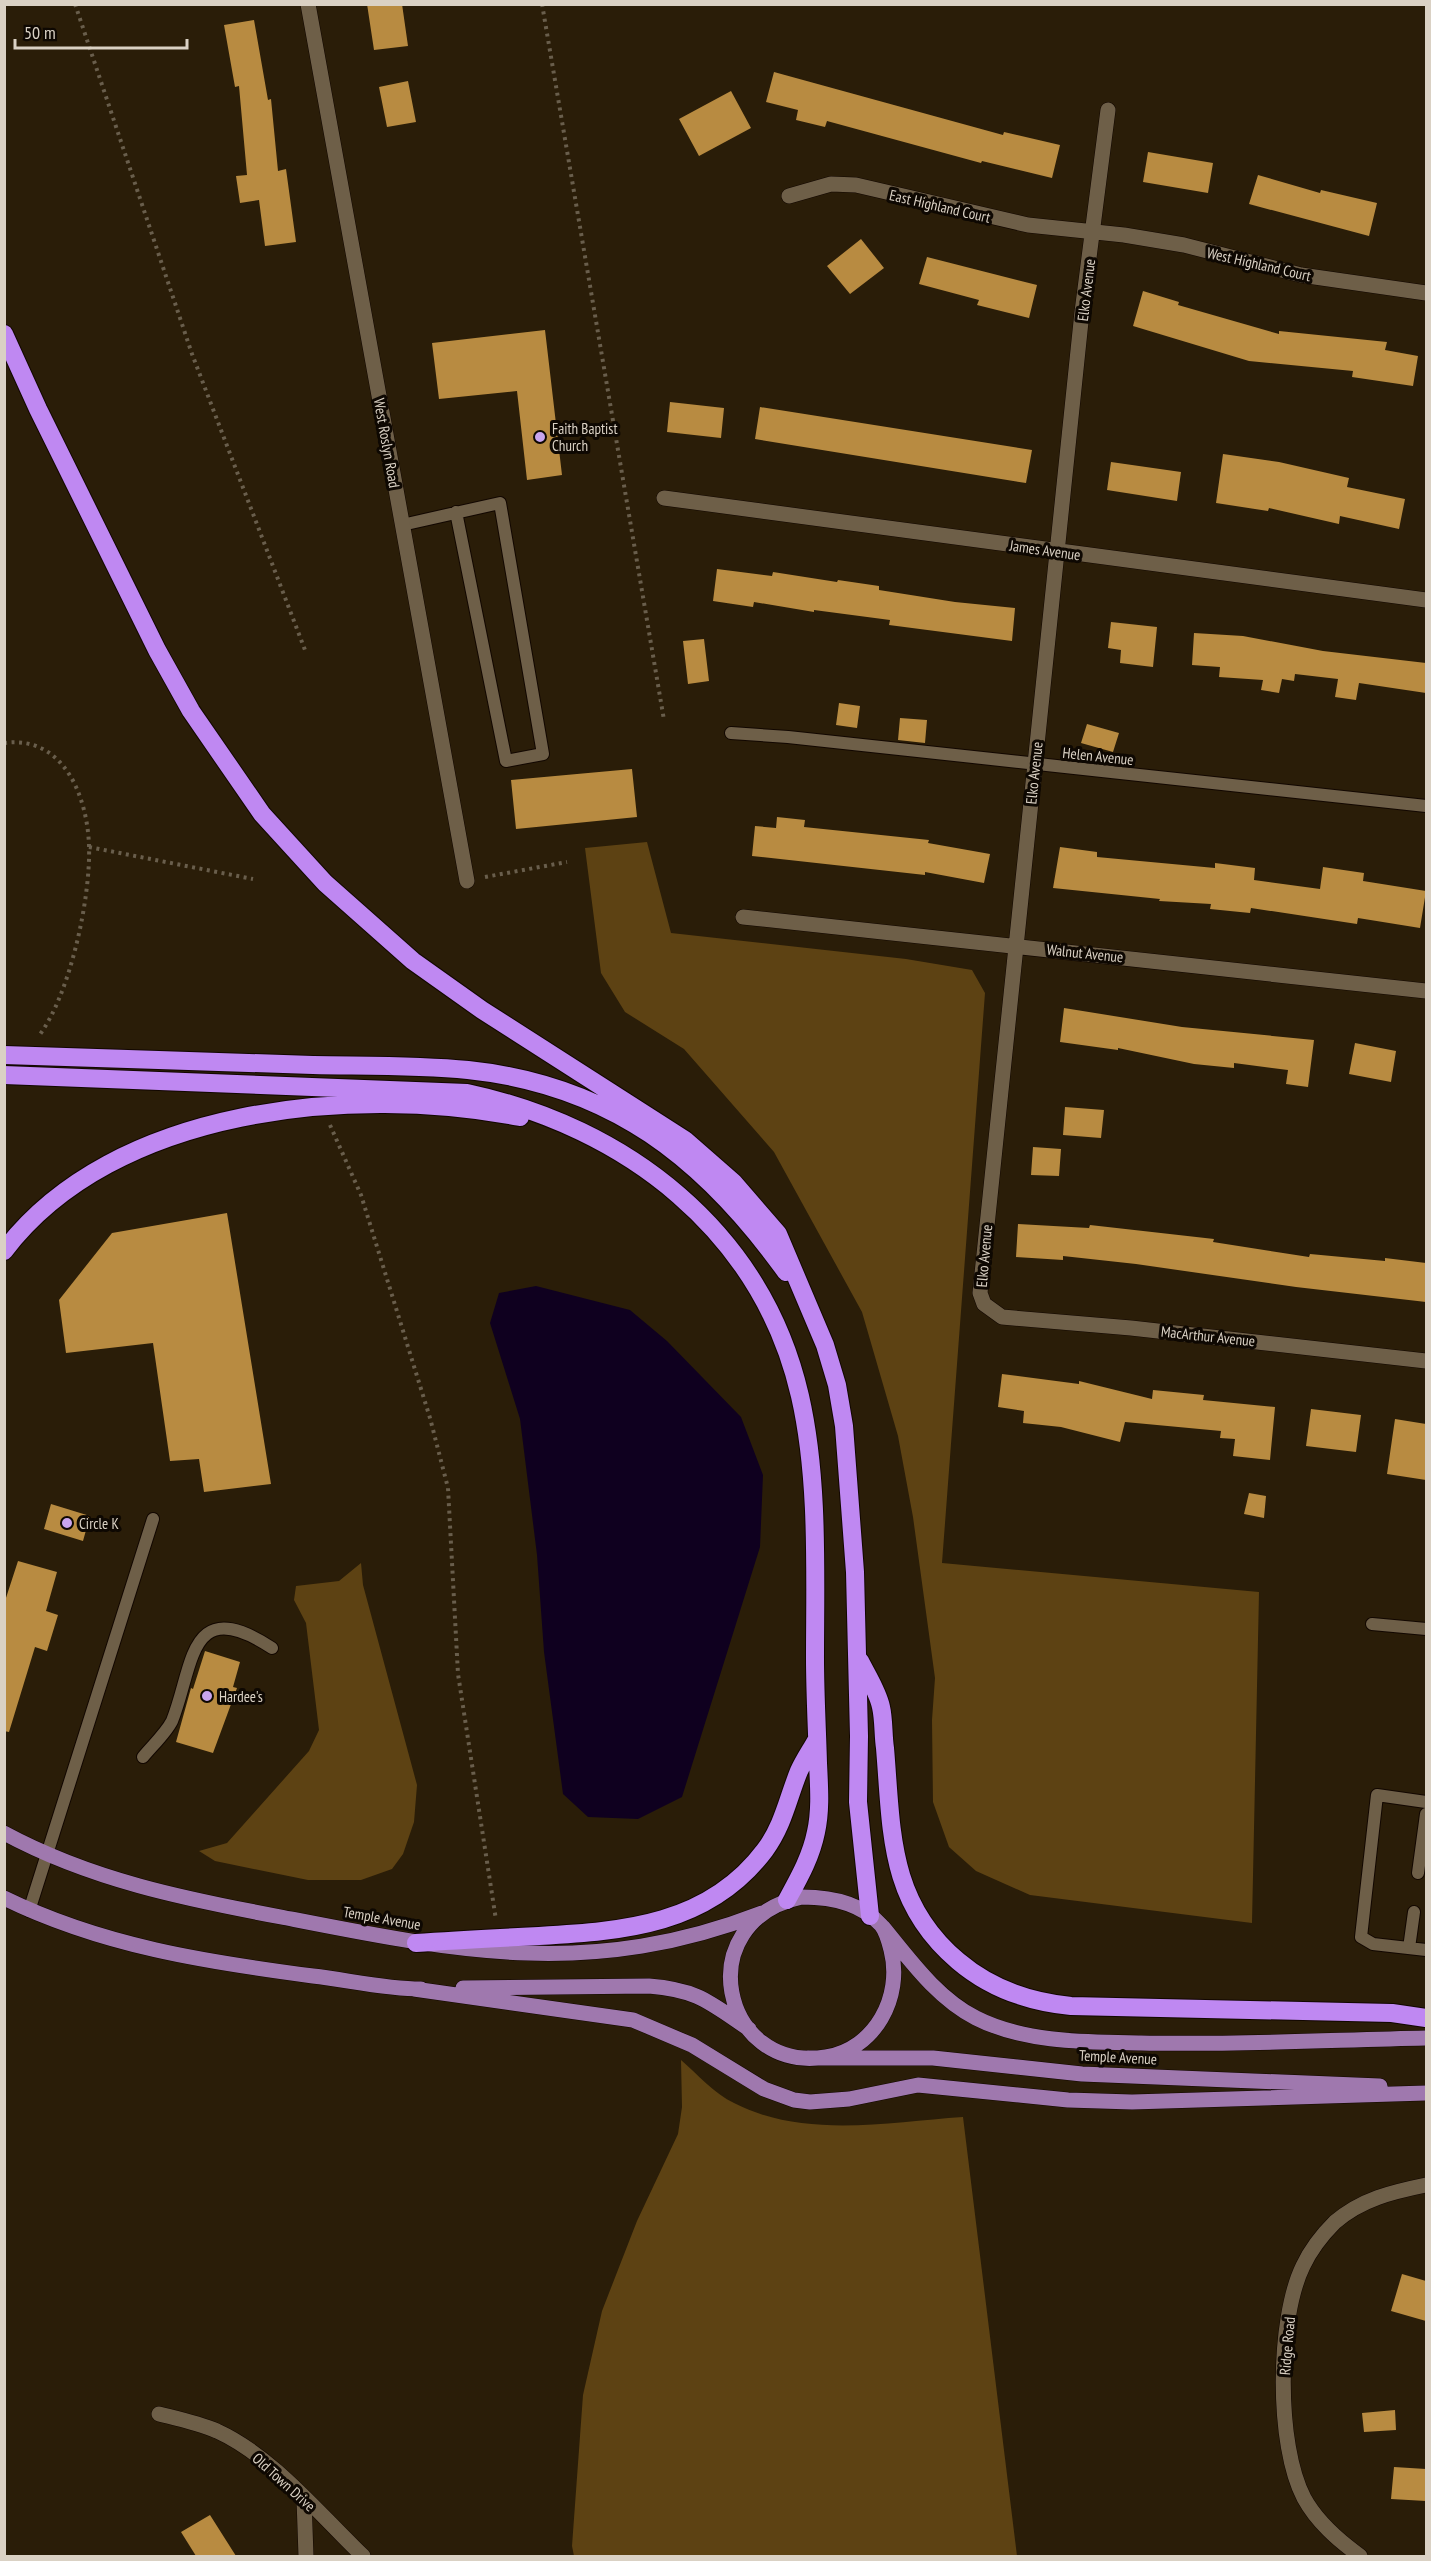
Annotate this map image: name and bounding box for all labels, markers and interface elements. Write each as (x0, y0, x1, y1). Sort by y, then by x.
scale bar (15, 12, 188, 50)
text: 50 m (24, 21, 56, 44)
street label: East Highland Court (888, 185, 992, 227)
street label: West Highland Court (1205, 243, 1313, 285)
street label: Elko Avenue (1073, 258, 1099, 322)
street label: West Roslyn Road (370, 397, 404, 489)
place label: Faith Baptist Church (552, 419, 618, 455)
marker: Faith Baptist Church (533, 430, 547, 444)
street label: James Avenue (1007, 535, 1082, 564)
street label: Elko Avenue (1021, 741, 1047, 805)
street label: Helen Avenue (1062, 743, 1134, 769)
street label: Walnut Avenue (1046, 940, 1124, 966)
street label: Elko Avenue (972, 1224, 996, 1288)
street label: MacArthur Avenue (1160, 1322, 1256, 1350)
place label: Circle K (79, 1514, 119, 1533)
marker: Circle K (60, 1516, 74, 1530)
place label: Hardee's (219, 1687, 263, 1706)
marker: Hardee's (200, 1689, 214, 1703)
street label: Temple Avenue (342, 1902, 422, 1934)
street label: Temple Avenue (1079, 2045, 1157, 2069)
street label: Ridge Road (1275, 2316, 1299, 2376)
street label: Old Town Drive (249, 2449, 319, 2515)

